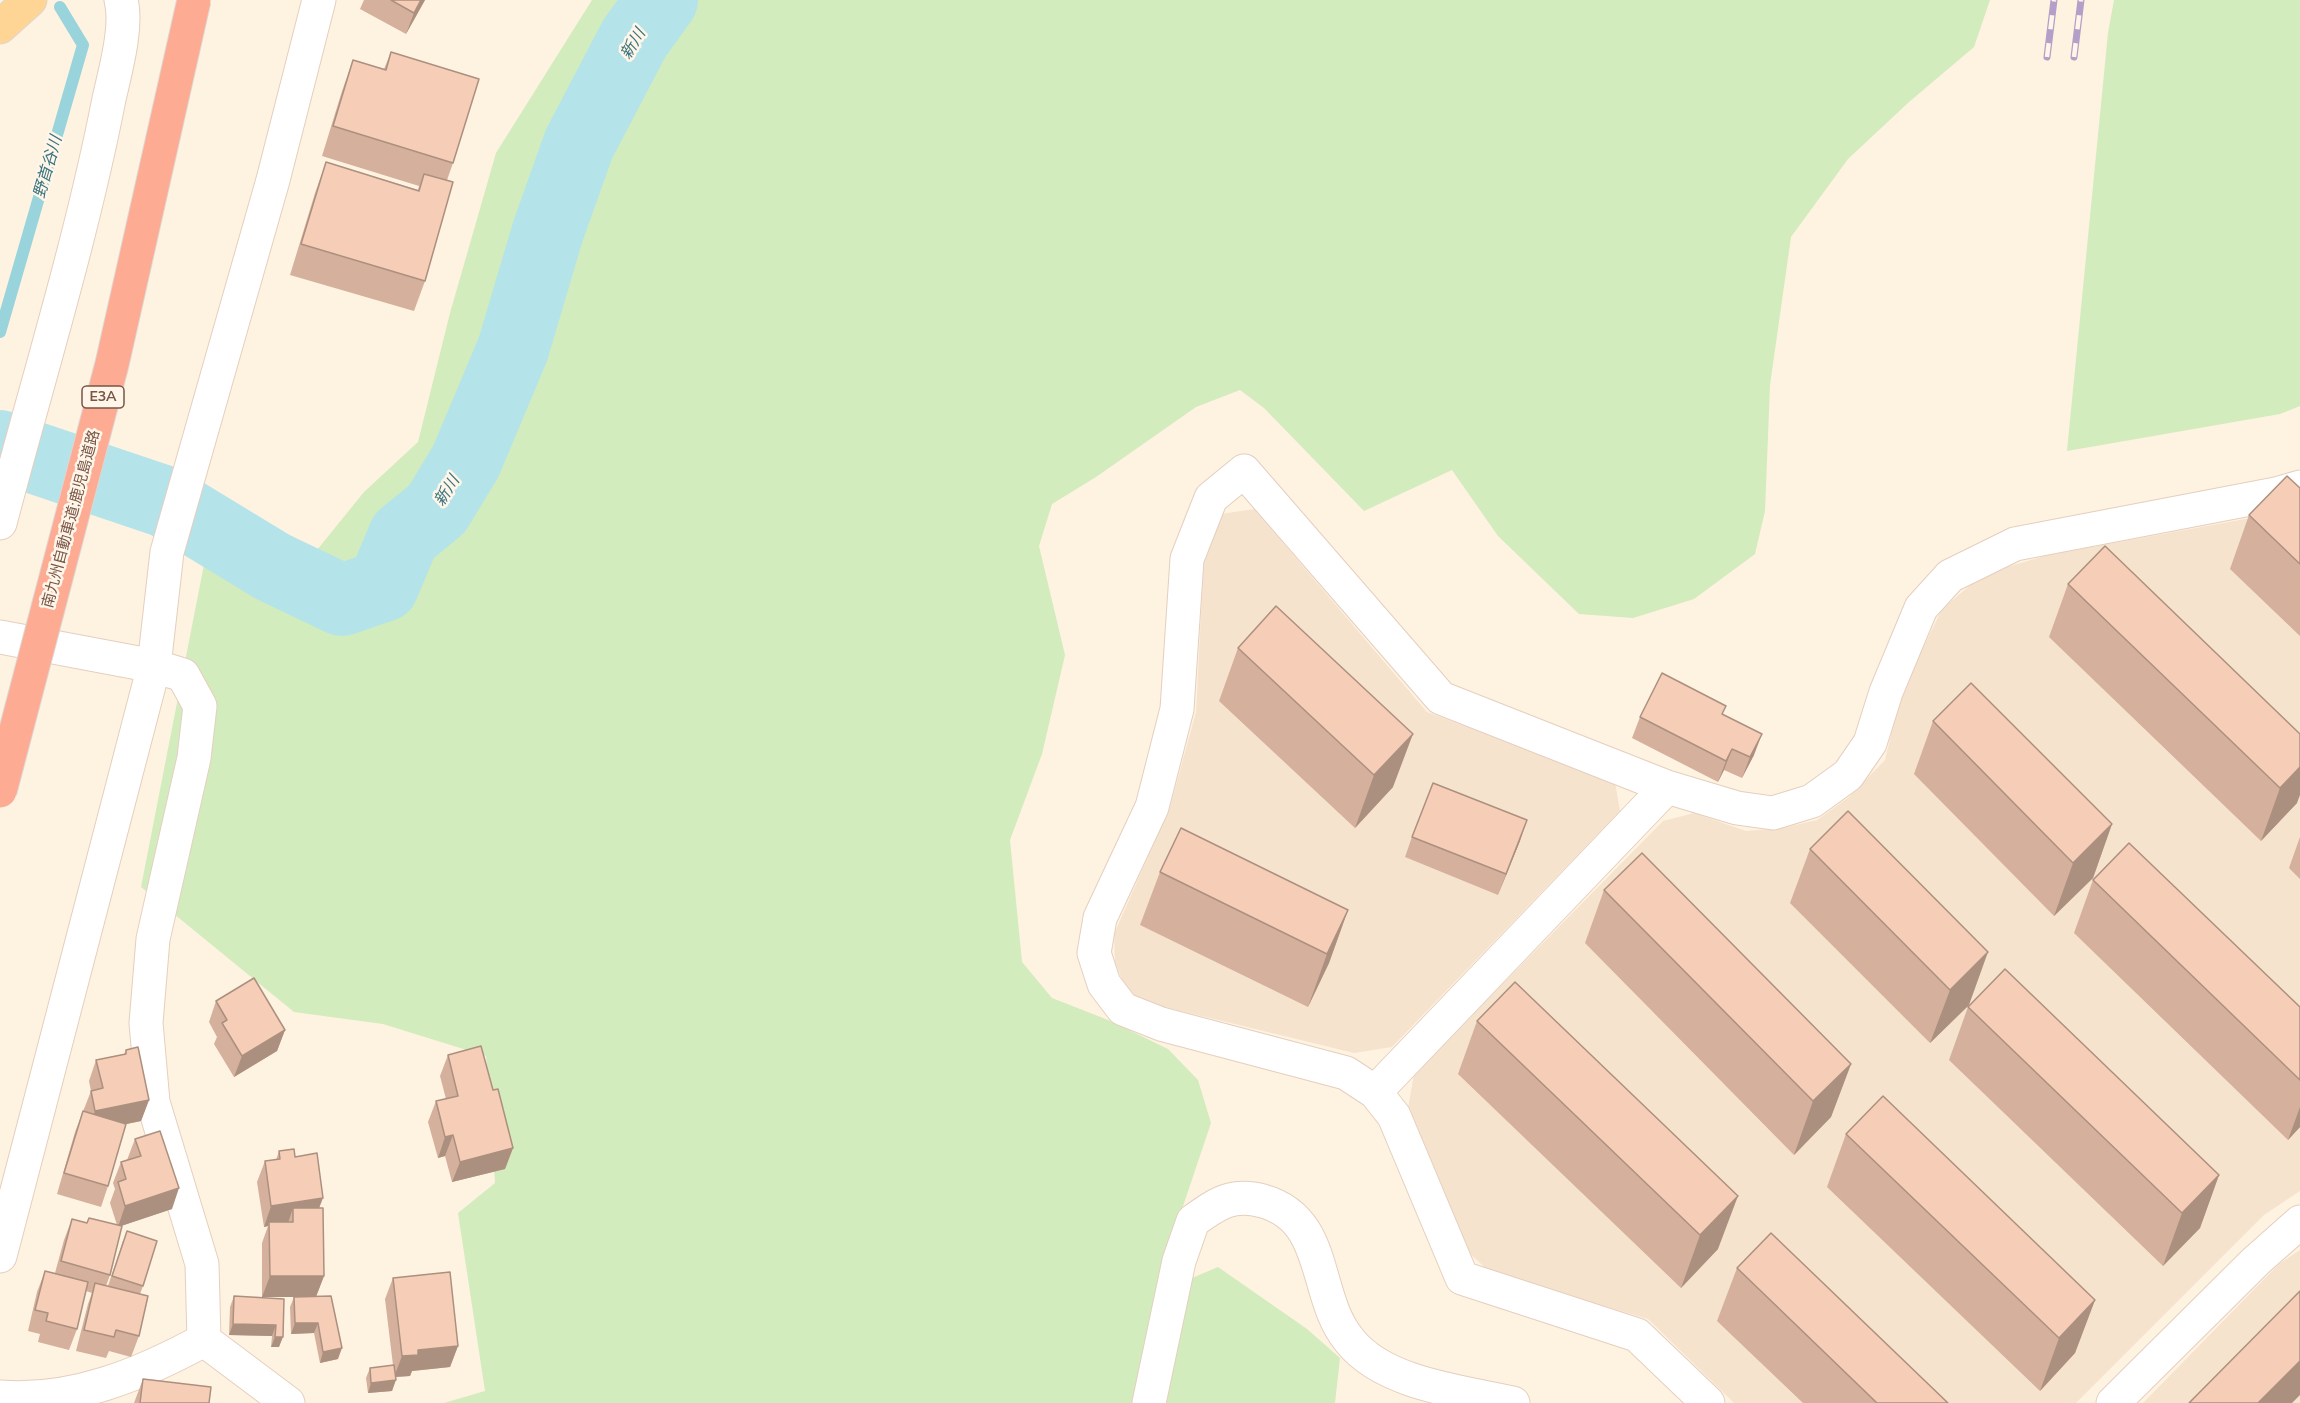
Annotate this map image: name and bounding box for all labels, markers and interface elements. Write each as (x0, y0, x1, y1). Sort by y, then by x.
water label: 新川 (617, 25, 649, 63)
water label: 野首谷川 (30, 134, 66, 200)
road number: E3A (82, 386, 124, 408)
street label: 南九州自動車道;鹿児島道路 (39, 428, 103, 610)
water label: 新川 (430, 472, 464, 510)

